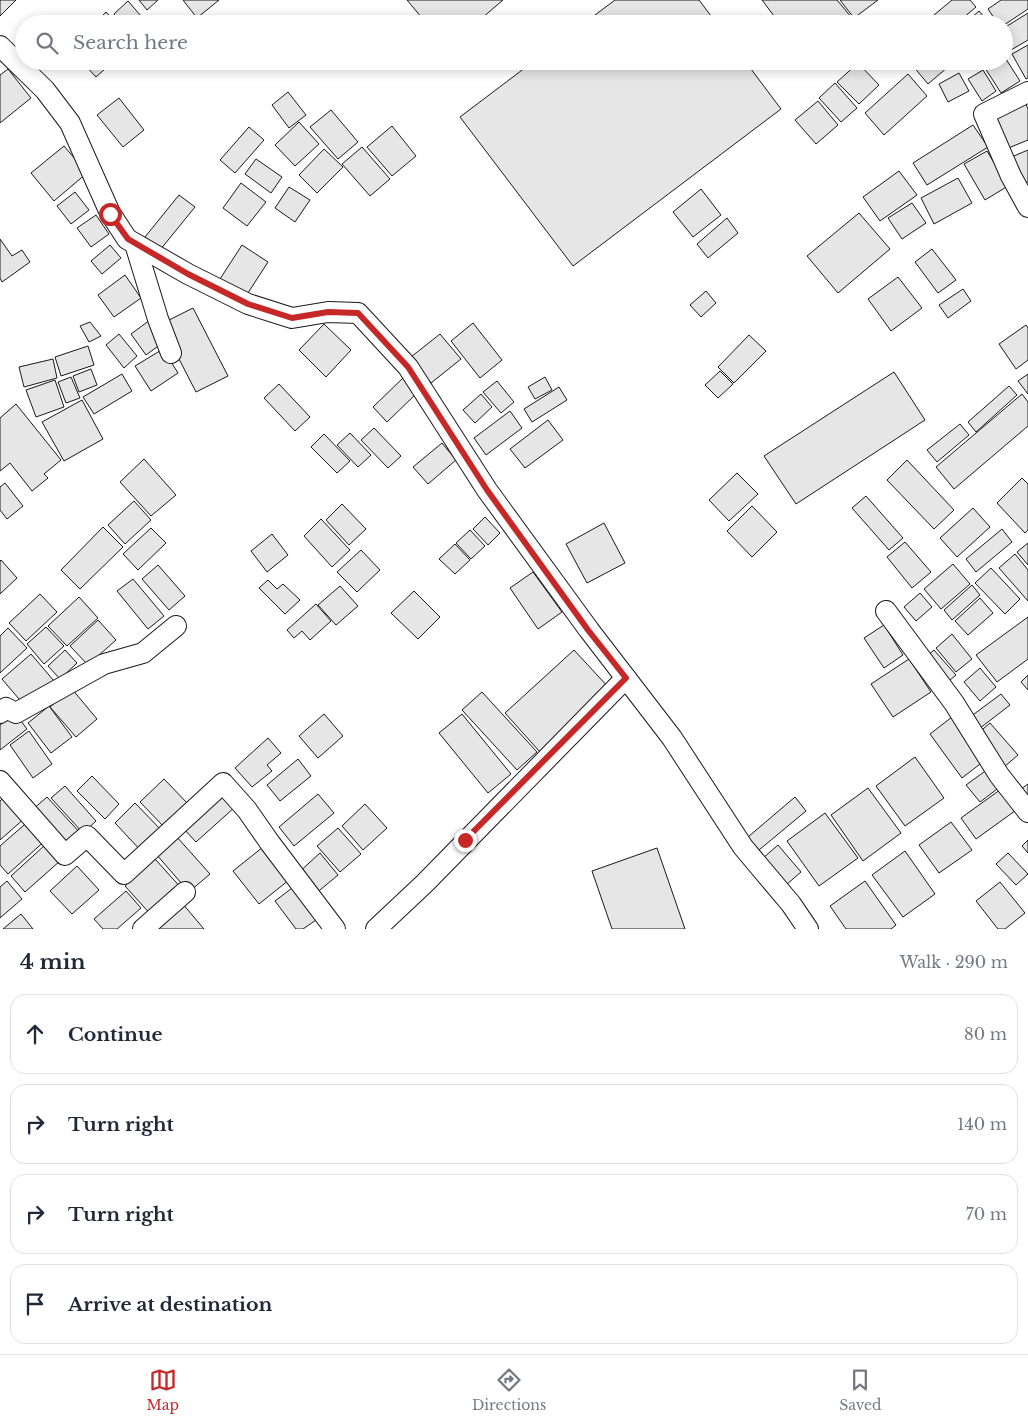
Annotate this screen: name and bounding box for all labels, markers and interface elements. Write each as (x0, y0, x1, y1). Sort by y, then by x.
search box (15, 15, 1013, 70)
icon: search (33, 29, 61, 57)
text: Search here (73, 31, 188, 54)
route start (99, 203, 122, 226)
route end (454, 829, 477, 852)
text: 4 min (20, 949, 86, 975)
text: Walk · 290 m (900, 952, 1008, 972)
icon: ahead (21, 1020, 49, 1048)
text: Continue (68, 1023, 163, 1046)
text: 80 m (964, 1024, 1007, 1044)
icon: right (21, 1110, 49, 1138)
text: Turn right (68, 1113, 174, 1136)
text: 140 m (957, 1114, 1007, 1134)
icon: right (21, 1200, 49, 1228)
text: Turn right (68, 1203, 174, 1226)
text: 70 m (966, 1204, 1007, 1224)
icon: arrive (21, 1290, 49, 1318)
text: Arrive at destination (68, 1293, 272, 1316)
tab: Map (146, 1366, 179, 1414)
tab: Directions (472, 1366, 546, 1414)
tab: Saved (839, 1366, 882, 1414)

